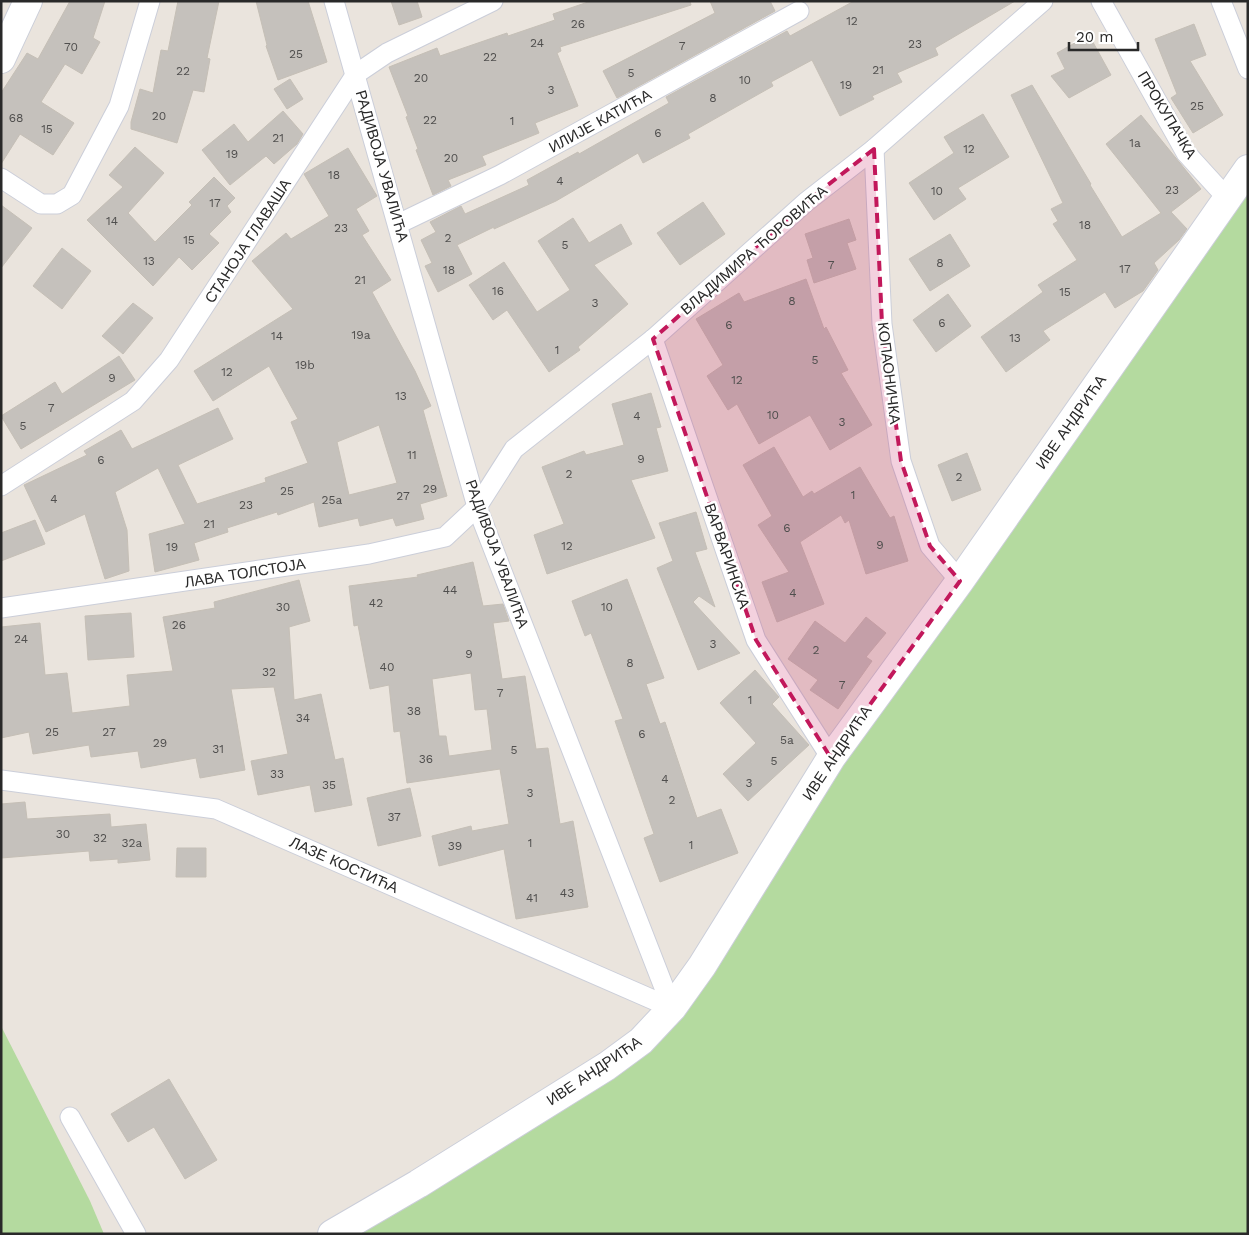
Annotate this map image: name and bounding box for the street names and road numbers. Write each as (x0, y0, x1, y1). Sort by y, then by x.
street label: ПРОКУПАЧКА (1134, 68, 1200, 162)
street label: ИЛИЈЕ КАТИЋА (546, 85, 654, 157)
street label: РАДИВОЈА УВАЛИЋА (352, 88, 412, 244)
street label: СТАНОЈА ГЛАВАША (201, 175, 295, 307)
street label: ВЛАДИМИРА ЋОРОВИЋА (677, 182, 831, 318)
street label: КОПАОНИЧКА (874, 321, 904, 425)
street label: ИВЕ АНДРИЋА (1032, 372, 1110, 472)
street label: РАДИВОЈА УВАЛИЋА (462, 477, 532, 631)
street label: ВАРВАРИНСКА (701, 501, 753, 611)
street label: ЛАВА ТОЛСТОЈА (183, 555, 307, 591)
street label: ИВЕ АНДРИЋА (799, 702, 875, 804)
street label: ЛАЗЕ КОСТИЋА (287, 833, 401, 897)
street label: ИВЕ АНДРИЋА (543, 1033, 645, 1109)

